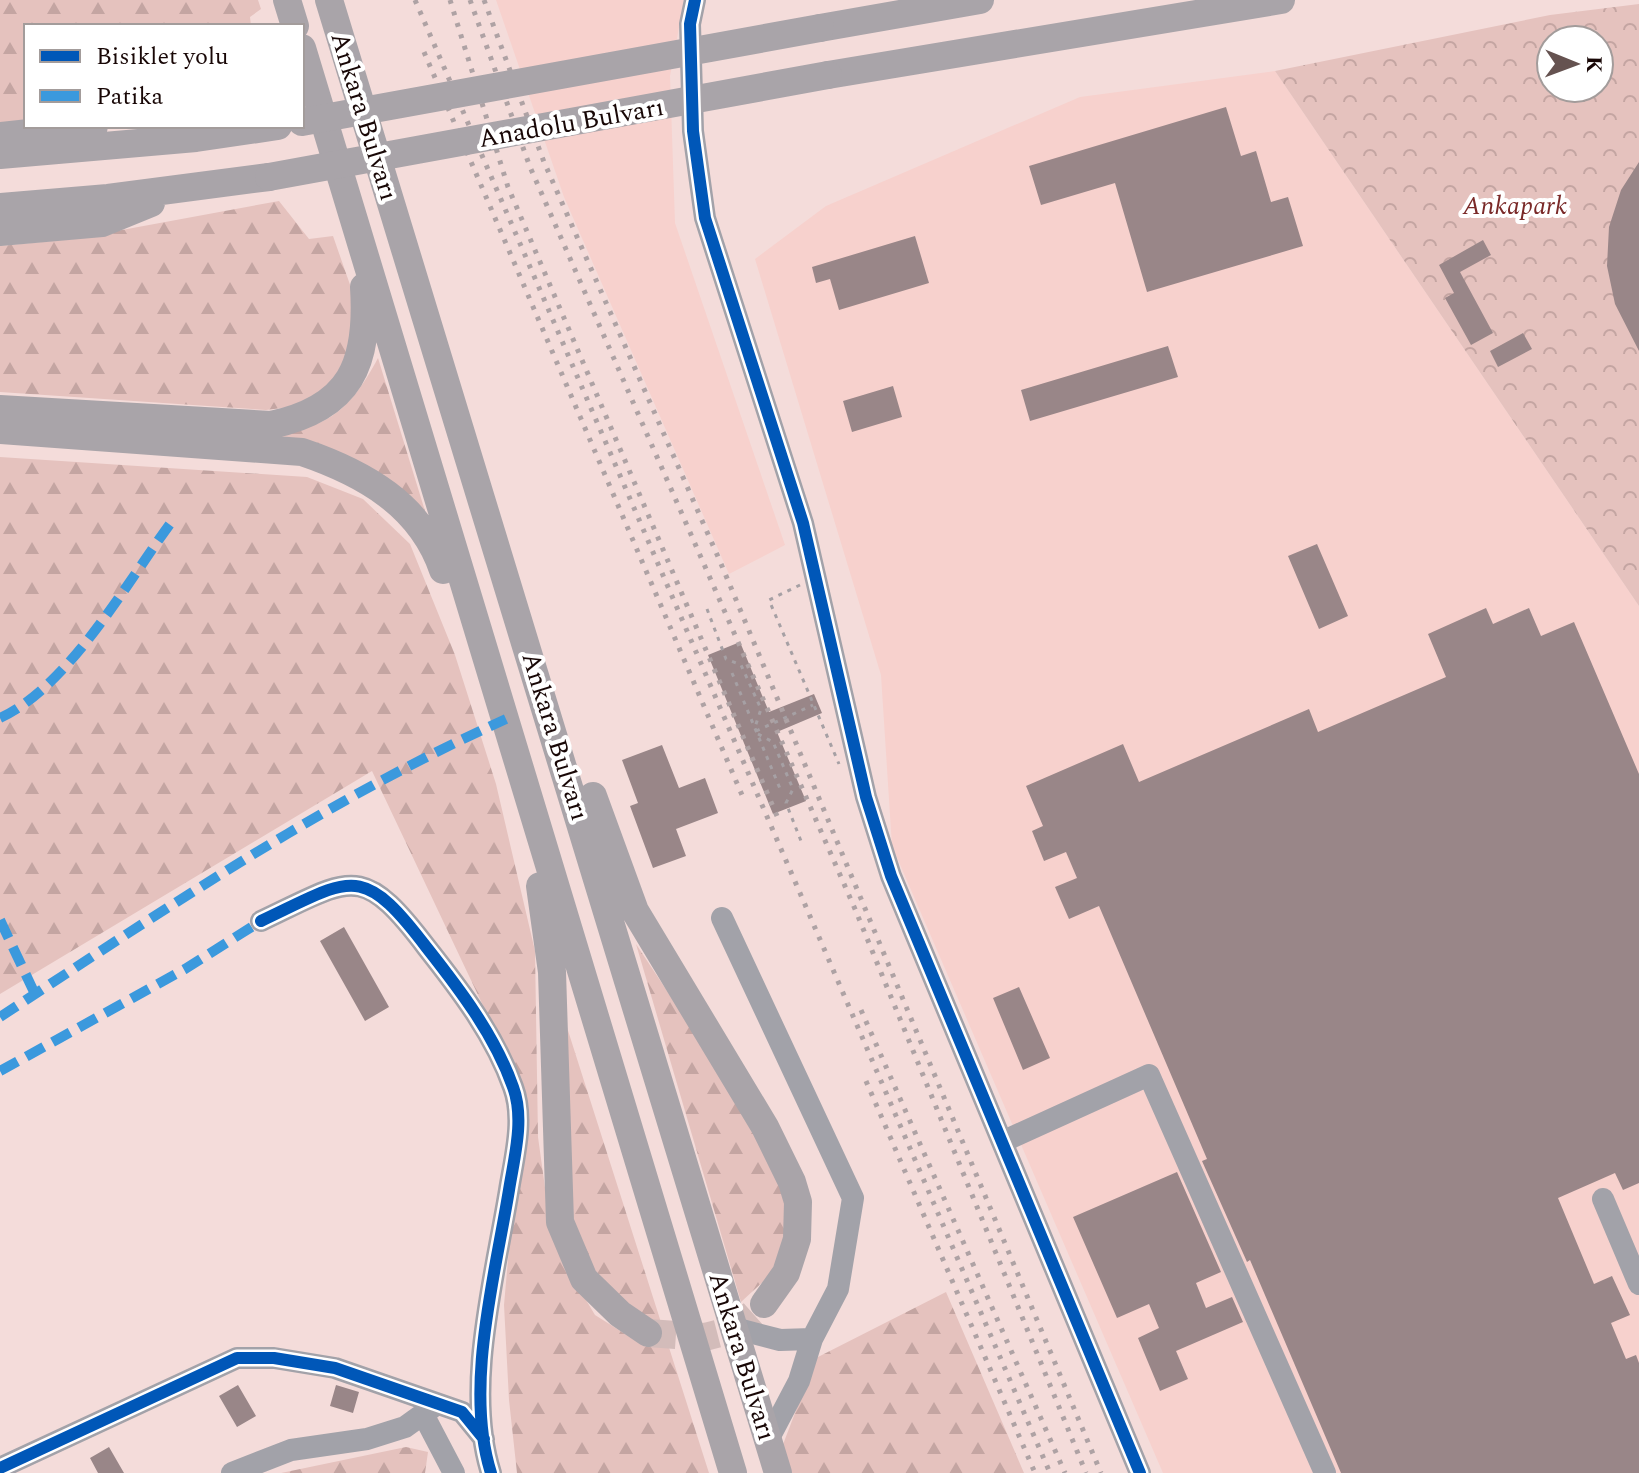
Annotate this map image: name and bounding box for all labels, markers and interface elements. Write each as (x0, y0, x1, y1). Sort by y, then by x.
legend (24, 24, 304, 128)
north arrow (1535, 24, 1615, 104)
street label: Ankara Bulvarı (319, 27, 409, 205)
text: Bisiklet yolu (96, 39, 229, 75)
text: K (1577, 56, 1610, 73)
text: Patika (96, 79, 164, 115)
street label: Anadolu Bulvarı (475, 87, 667, 159)
park label: Ankapark (1462, 186, 1567, 226)
street label: Ankara Bulvarı (510, 647, 600, 825)
street label: Ankara Bulvarı (697, 1267, 787, 1445)

